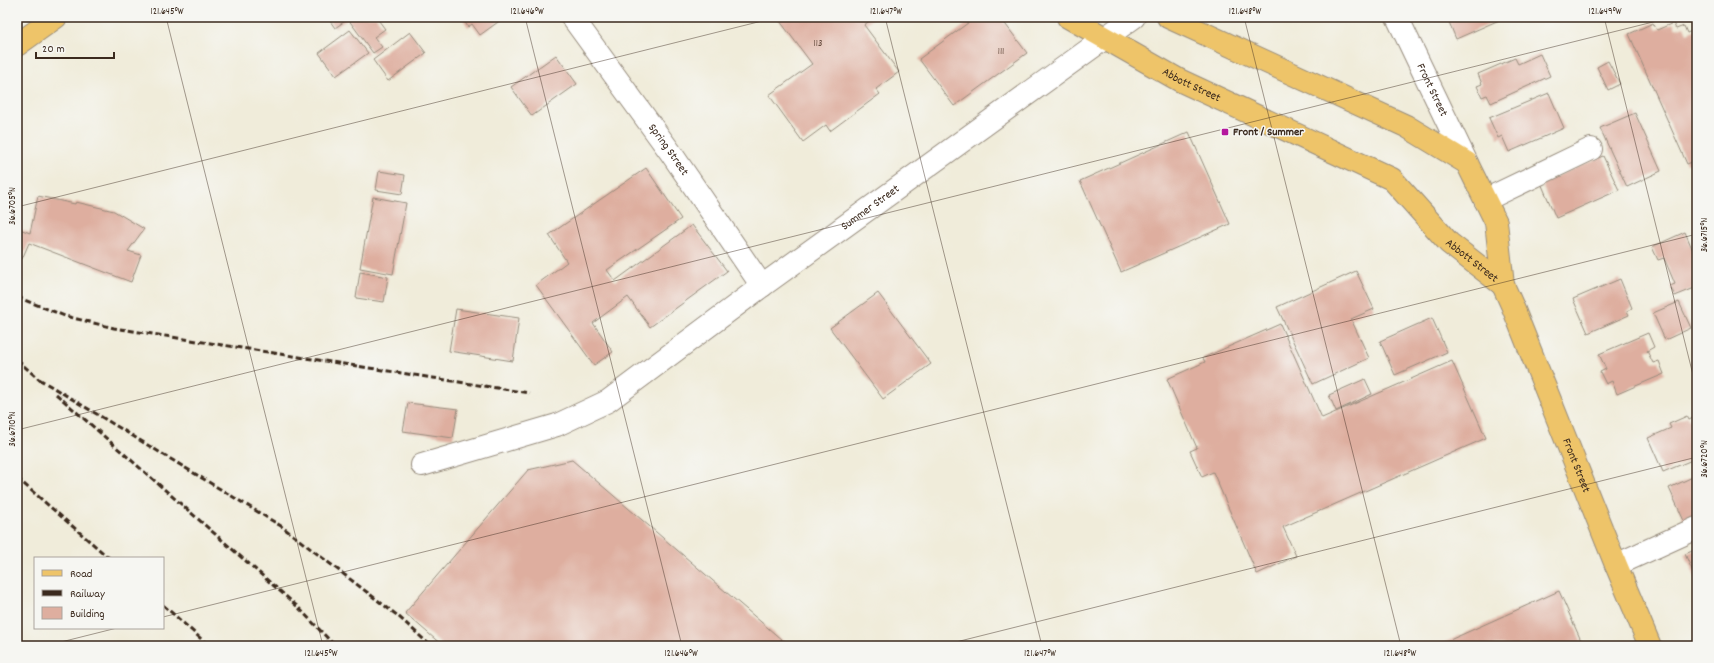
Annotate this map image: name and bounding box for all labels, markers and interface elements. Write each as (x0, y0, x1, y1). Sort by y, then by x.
text: 121.645°W (150, 5, 184, 19)
text: 121.646°W (510, 5, 544, 19)
text: 121.647°W (870, 5, 902, 19)
text: 121.648°W (1229, 5, 1261, 19)
text: 121.649°W (1589, 5, 1622, 19)
scale bar (36, 34, 114, 60)
house number: 113 (814, 37, 822, 51)
text: 20 m (42, 41, 65, 58)
house number: 111 (998, 45, 1004, 59)
street label: Front Street (1412, 61, 1452, 120)
street label: Abbott Street (1159, 64, 1224, 107)
street label: Spring Street (644, 120, 693, 180)
place label: Front / Summer (1233, 124, 1304, 141)
marker: Front / Summer (1220, 127, 1230, 137)
street label: Summer Street (837, 180, 904, 235)
text: 36.6705°N (6, 187, 20, 225)
text: 36.6715°N (1698, 218, 1712, 252)
street label: Abbott Street (1442, 235, 1502, 287)
text: 36.6710°N (6, 411, 20, 447)
street label: Front Street (1558, 436, 1595, 496)
text: 36.6720°N (1698, 440, 1712, 478)
legend (34, 557, 164, 629)
text: Road (70, 566, 92, 583)
text: Railway (70, 586, 106, 603)
text: Building (70, 606, 105, 623)
text: 121.645°W (304, 647, 338, 661)
text: 121.646°W (664, 647, 698, 661)
text: 121.647°W (1024, 647, 1056, 661)
text: 121.648°W (1384, 647, 1416, 661)

